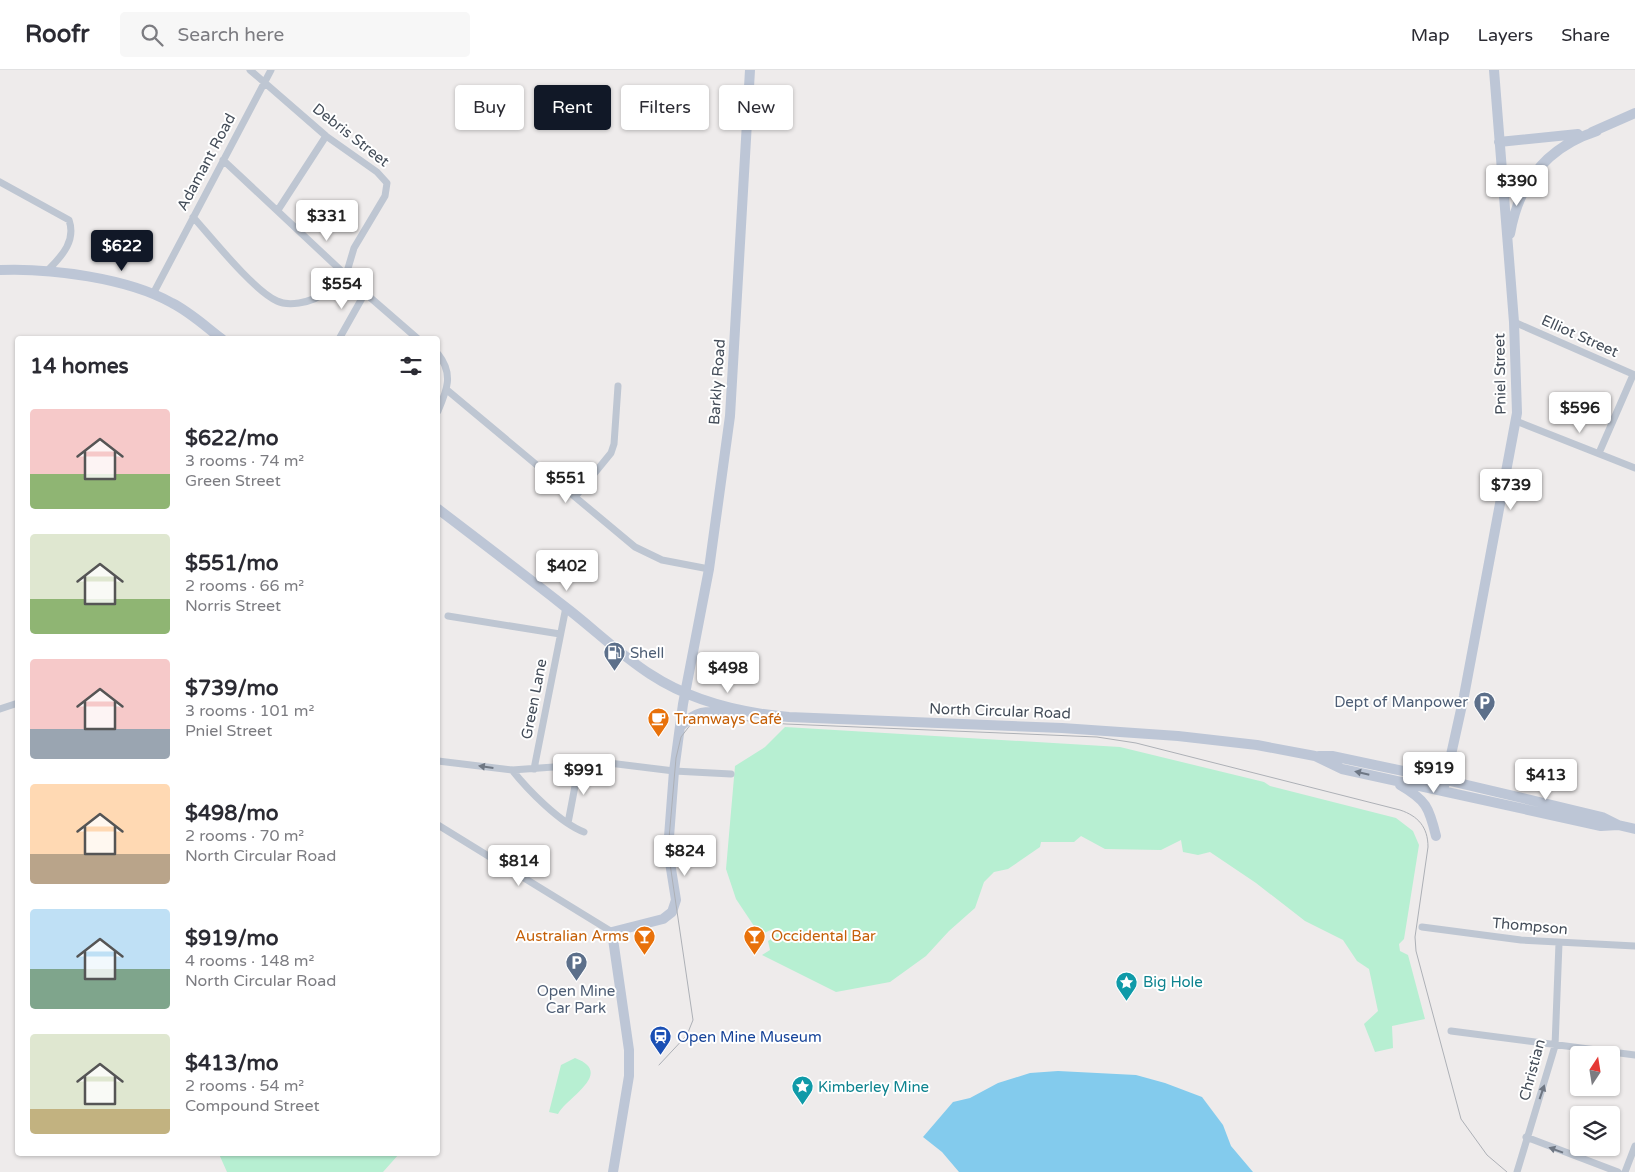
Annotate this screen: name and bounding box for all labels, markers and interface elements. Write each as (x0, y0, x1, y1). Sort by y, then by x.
search box (120, 12, 470, 57)
text: Roofr (25, 20, 90, 49)
icon: search (138, 21, 166, 49)
text: Search here (178, 24, 284, 46)
text: Map (1411, 24, 1450, 46)
text: Layers (1478, 24, 1533, 46)
text: Share (1561, 24, 1610, 46)
chip: Buy (455, 85, 524, 130)
chip: Rent (534, 85, 611, 130)
chip: Filters (621, 85, 709, 130)
chip: New (719, 85, 793, 130)
street label: Debris Street (309, 99, 393, 171)
street label: Adamant Road (173, 110, 239, 214)
pin: $390 (1487, 164, 1547, 207)
text: $390 (1497, 171, 1537, 191)
pin: $331 (297, 200, 357, 242)
text: $331 (307, 206, 347, 226)
pin: $622 (92, 230, 152, 272)
text: $622 (102, 236, 142, 256)
pin: $554 (312, 268, 372, 310)
text: $554 (322, 274, 362, 294)
street label: Elliot Street (1539, 311, 1622, 361)
street label: Pniel Street (1490, 333, 1510, 415)
street label: Barkly Road (705, 338, 729, 426)
icon: filters (397, 352, 425, 380)
text: 14 homes (30, 354, 129, 379)
pin: $596 (1550, 392, 1610, 434)
text: $596 (1560, 398, 1600, 418)
text: $622/mo (185, 426, 279, 451)
icon: home (70, 429, 130, 489)
text: 3 rooms · 74 m² (185, 451, 304, 471)
pin: $551 (536, 462, 596, 504)
text: $551 (546, 468, 586, 488)
pin: $739 (1481, 468, 1541, 511)
text: Green Street (185, 471, 281, 491)
text: $739 (1491, 475, 1531, 495)
pin: $402 (537, 550, 597, 592)
text: $551/mo (185, 551, 279, 576)
icon: home (70, 554, 130, 614)
text: $402 (547, 556, 587, 576)
text: 2 rooms · 66 m² (185, 576, 304, 596)
text: Norris Street (185, 596, 281, 616)
fuel station icon: Shell (602, 641, 626, 672)
place label: Shell (630, 644, 664, 662)
pin: $498 (698, 652, 758, 694)
street label: Green Lane (517, 657, 551, 741)
text: $498 (708, 658, 748, 678)
text: $739/mo (185, 676, 279, 701)
icon: home (70, 679, 130, 739)
parking icon: Dept of Manpower (1472, 690, 1496, 721)
place label: Dept of Manpower (1334, 693, 1468, 711)
street label: North Circular Road (929, 700, 1071, 722)
text: 3 rooms · 101 m² (185, 701, 314, 721)
cafe icon: Tramways Café (646, 707, 670, 738)
place label: Tramways Café (674, 710, 782, 728)
text: Pniel Street (185, 721, 272, 741)
pin: $919 (1404, 752, 1464, 794)
pin: $991 (554, 754, 614, 796)
text: $919 (1414, 758, 1454, 778)
pin: $413 (1516, 758, 1576, 801)
text: $991 (564, 760, 604, 780)
one-way arrow (478, 763, 494, 771)
text: $413 (1526, 765, 1566, 785)
one-way arrow (1354, 769, 1369, 777)
text: $498/mo (185, 801, 279, 826)
icon: home (70, 804, 130, 864)
text: 2 rooms · 70 m² (185, 826, 304, 846)
pin: $824 (655, 834, 715, 877)
text: $824 (665, 841, 705, 861)
pin: $814 (489, 844, 549, 887)
text: North Circular Road (185, 846, 336, 866)
text: $814 (499, 851, 539, 871)
street label: Thompson (1491, 914, 1569, 938)
bar icon: Australian Arms (633, 924, 657, 955)
bar icon: Occidental Bar (743, 924, 767, 955)
text: $919/mo (185, 926, 279, 951)
place label: Australian Arms (515, 927, 629, 945)
place label: Occidental Bar (771, 927, 876, 945)
icon: home (70, 929, 130, 989)
text: 4 rooms · 148 m² (185, 951, 314, 971)
parking icon: Open Mine Car Park (564, 951, 588, 982)
place icon: Big Hole (1115, 970, 1139, 1001)
text: North Circular Road (185, 971, 336, 991)
place label: Big Hole (1143, 973, 1203, 991)
place label: Open Mine Car Park (537, 982, 615, 1017)
station icon: Open Mine Museum (649, 1025, 673, 1056)
place label: Open Mine Museum (677, 1028, 822, 1046)
street label: Christian (1515, 1037, 1549, 1103)
north arrow (1570, 1046, 1620, 1096)
map controls (1570, 1046, 1620, 1156)
text: $413/mo (185, 1051, 279, 1076)
icon: home (70, 1054, 130, 1114)
place icon: Kimberley Mine (790, 1075, 814, 1106)
text: 2 rooms · 54 m² (185, 1076, 304, 1096)
place label: Kimberley Mine (818, 1078, 929, 1096)
one-way arrow (1538, 1084, 1546, 1099)
text: Compound Street (185, 1096, 320, 1116)
button: layers (1570, 1106, 1620, 1156)
one-way arrow (1548, 1146, 1563, 1154)

